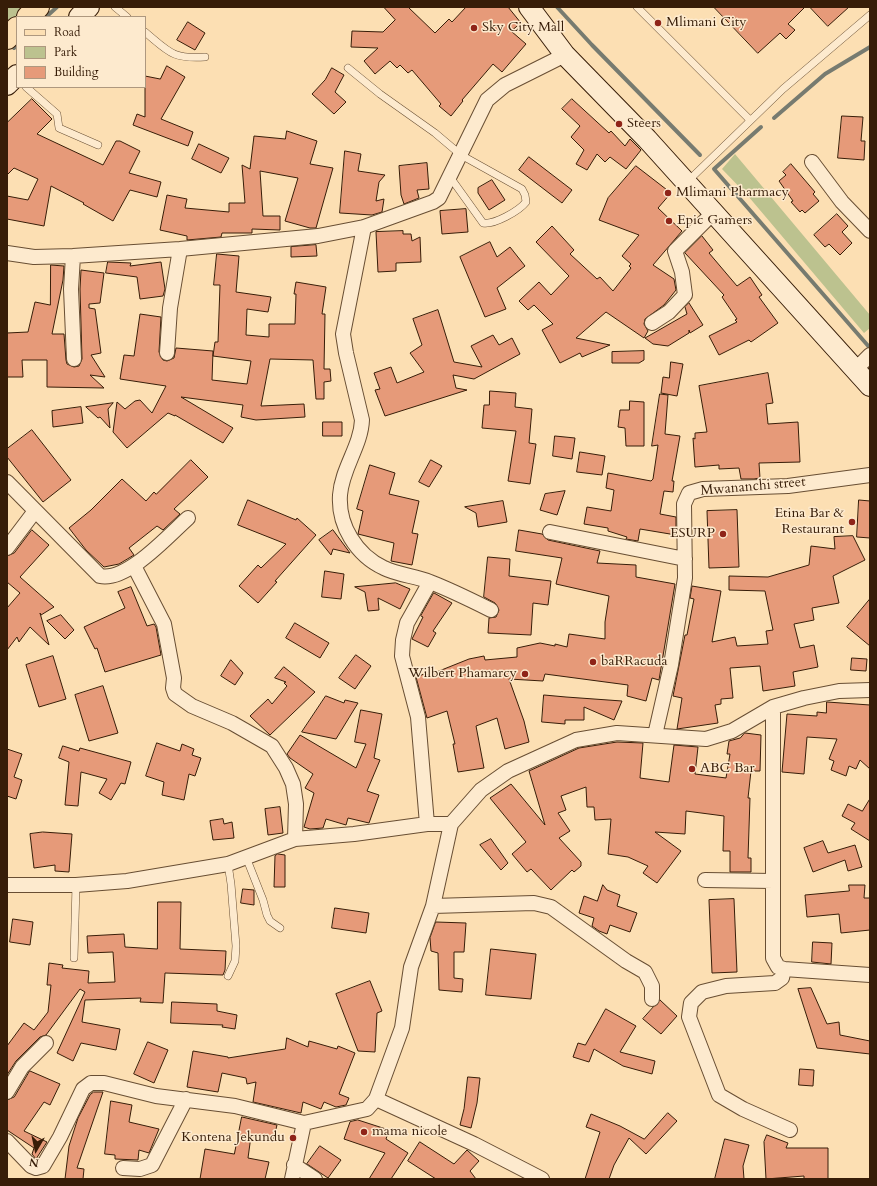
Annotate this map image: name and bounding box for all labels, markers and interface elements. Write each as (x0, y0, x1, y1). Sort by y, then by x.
place label: Mlimani City (666, 15, 747, 31)
legend (16, 16, 146, 88)
marker: Mlimani City (653, 18, 663, 28)
place label: Sky City Mall (482, 20, 564, 36)
marker: Sky City Mall (469, 23, 479, 33)
text: Road (54, 24, 80, 40)
text: Park (54, 44, 77, 60)
text: Building (54, 64, 98, 80)
place label: Steers (627, 116, 661, 132)
marker: Steers (614, 119, 624, 129)
place label: Mlimani Pharmacy (676, 185, 789, 201)
marker: Mlimani Pharmacy (663, 188, 673, 198)
place label: Epic Gamers (677, 213, 752, 229)
marker: Epic Gamers (664, 216, 674, 226)
street label: Mwananchi street (700, 474, 806, 500)
place label: Etina Bar & Restaurant (774, 506, 844, 538)
marker: Etina Bar & Restaurant (847, 517, 857, 527)
place label: ESURP (670, 526, 715, 542)
marker: ESURP (718, 529, 728, 539)
place label: baRRacuda (601, 654, 668, 670)
marker: baRRacuda (588, 657, 598, 667)
place label: Wilbert Phamarcy (408, 666, 517, 682)
marker: Wilbert Phamarcy (520, 669, 530, 679)
place label: ABC Bar (700, 761, 755, 777)
marker: ABC Bar (687, 764, 697, 774)
place label: mama nicole (372, 1124, 447, 1140)
marker: mama nicole (359, 1127, 369, 1137)
north arrow (16, 1130, 56, 1170)
place label: Kontena Jekundu (181, 1130, 285, 1146)
marker: Kontena Jekundu (288, 1133, 298, 1143)
text: N (28, 1154, 40, 1171)

